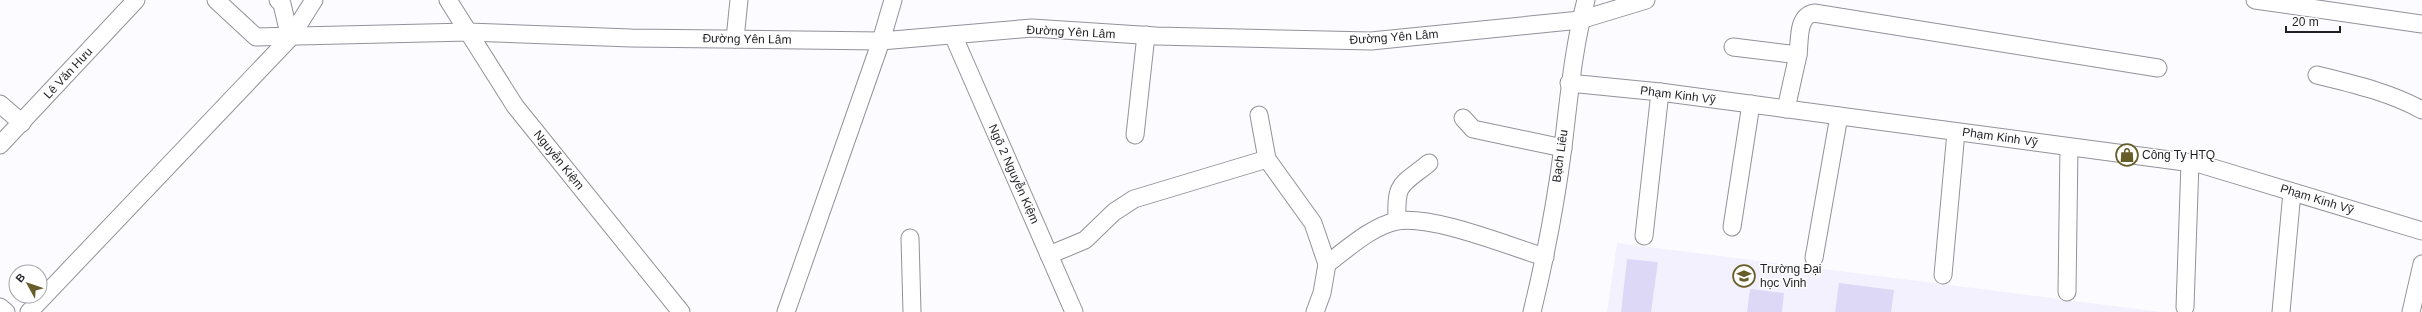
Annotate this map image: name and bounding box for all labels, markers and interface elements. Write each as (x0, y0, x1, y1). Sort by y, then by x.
scale bar (2286, 8, 2340, 34)
text: 20 m (2292, 15, 2319, 29)
street label: Đường Yên Lâm (1026, 23, 1116, 41)
street label: Đường Yên Lâm (1349, 27, 1439, 47)
street label: Đường Yên Lâm (702, 31, 792, 47)
street label: Lê Văn Hưu (41, 45, 95, 101)
street label: Phạm Kinh Vỹ (1639, 83, 1717, 107)
street label: Ngõ 2 Nguyễn Kiệm (986, 122, 1043, 226)
street label: Phạm Kinh Vỹ (1961, 125, 2039, 149)
street label: Nguyễn Kiệm (531, 127, 588, 192)
street label: Bạch Liêu (1549, 129, 1571, 183)
shop icon: Công Ty HTQ (2114, 142, 2140, 168)
place label: Công Ty HTQ (2142, 148, 2215, 162)
street label: Phạm Kinh Vỹ (2279, 181, 2355, 217)
place label: Trường Đại học Vinh (1760, 262, 1821, 290)
school or university icon: Trường Đại học Vinh (1731, 263, 1757, 289)
north arrow (8, 264, 48, 304)
text: B (13, 271, 28, 284)

